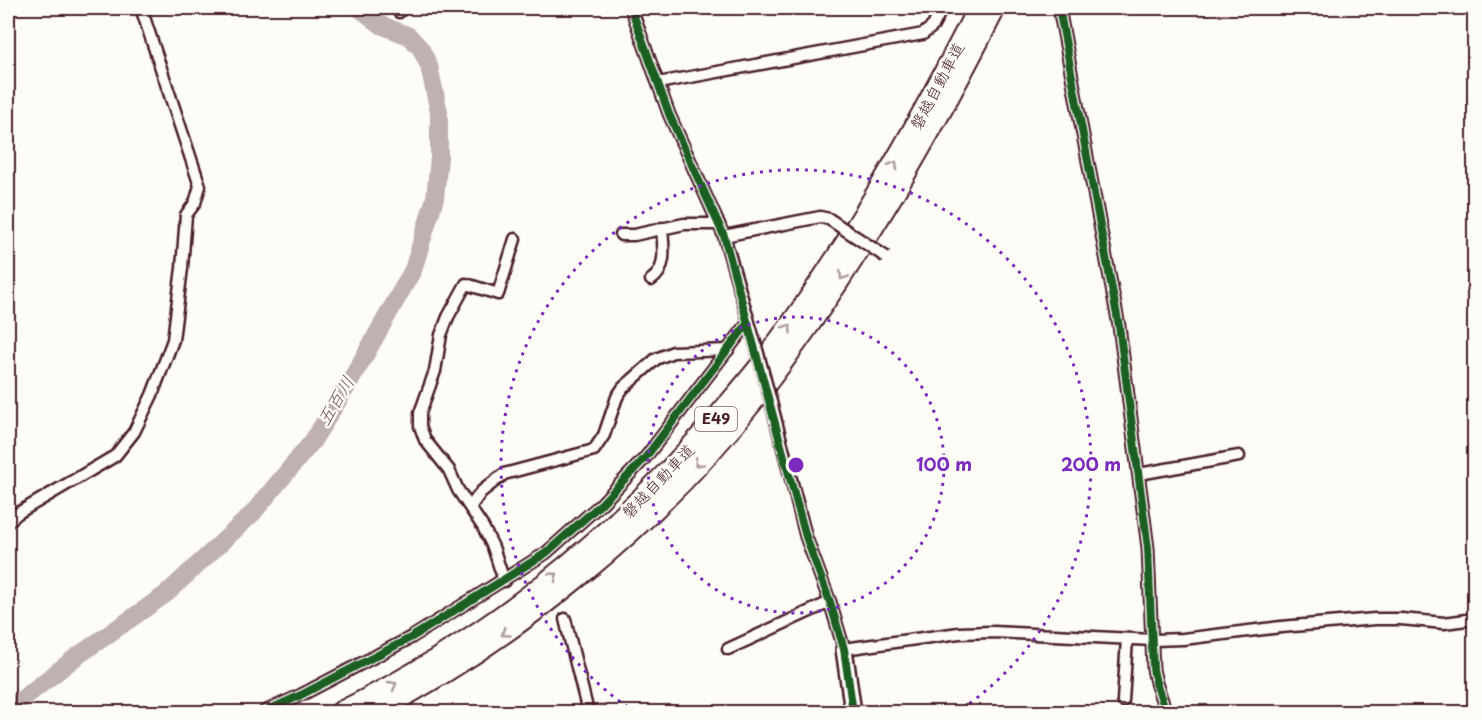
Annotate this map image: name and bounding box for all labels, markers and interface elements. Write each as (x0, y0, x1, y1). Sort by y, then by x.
street label: 磐越自動車道 (903, 38, 969, 134)
one-way arrow (887, 161, 898, 171)
one-way arrow (839, 269, 850, 280)
one-way arrow (781, 324, 792, 335)
water label: 五百川 (309, 370, 360, 430)
road number: E49 (695, 407, 737, 431)
street label: 磐越自動車道 (615, 437, 699, 523)
text: 100 m (916, 450, 972, 477)
text: 200 m (1061, 450, 1121, 477)
centre of rings (786, 455, 806, 475)
one-way arrow (694, 456, 705, 466)
one-way arrow (547, 573, 558, 584)
one-way arrow (500, 625, 511, 636)
one-way arrow (387, 681, 397, 692)

